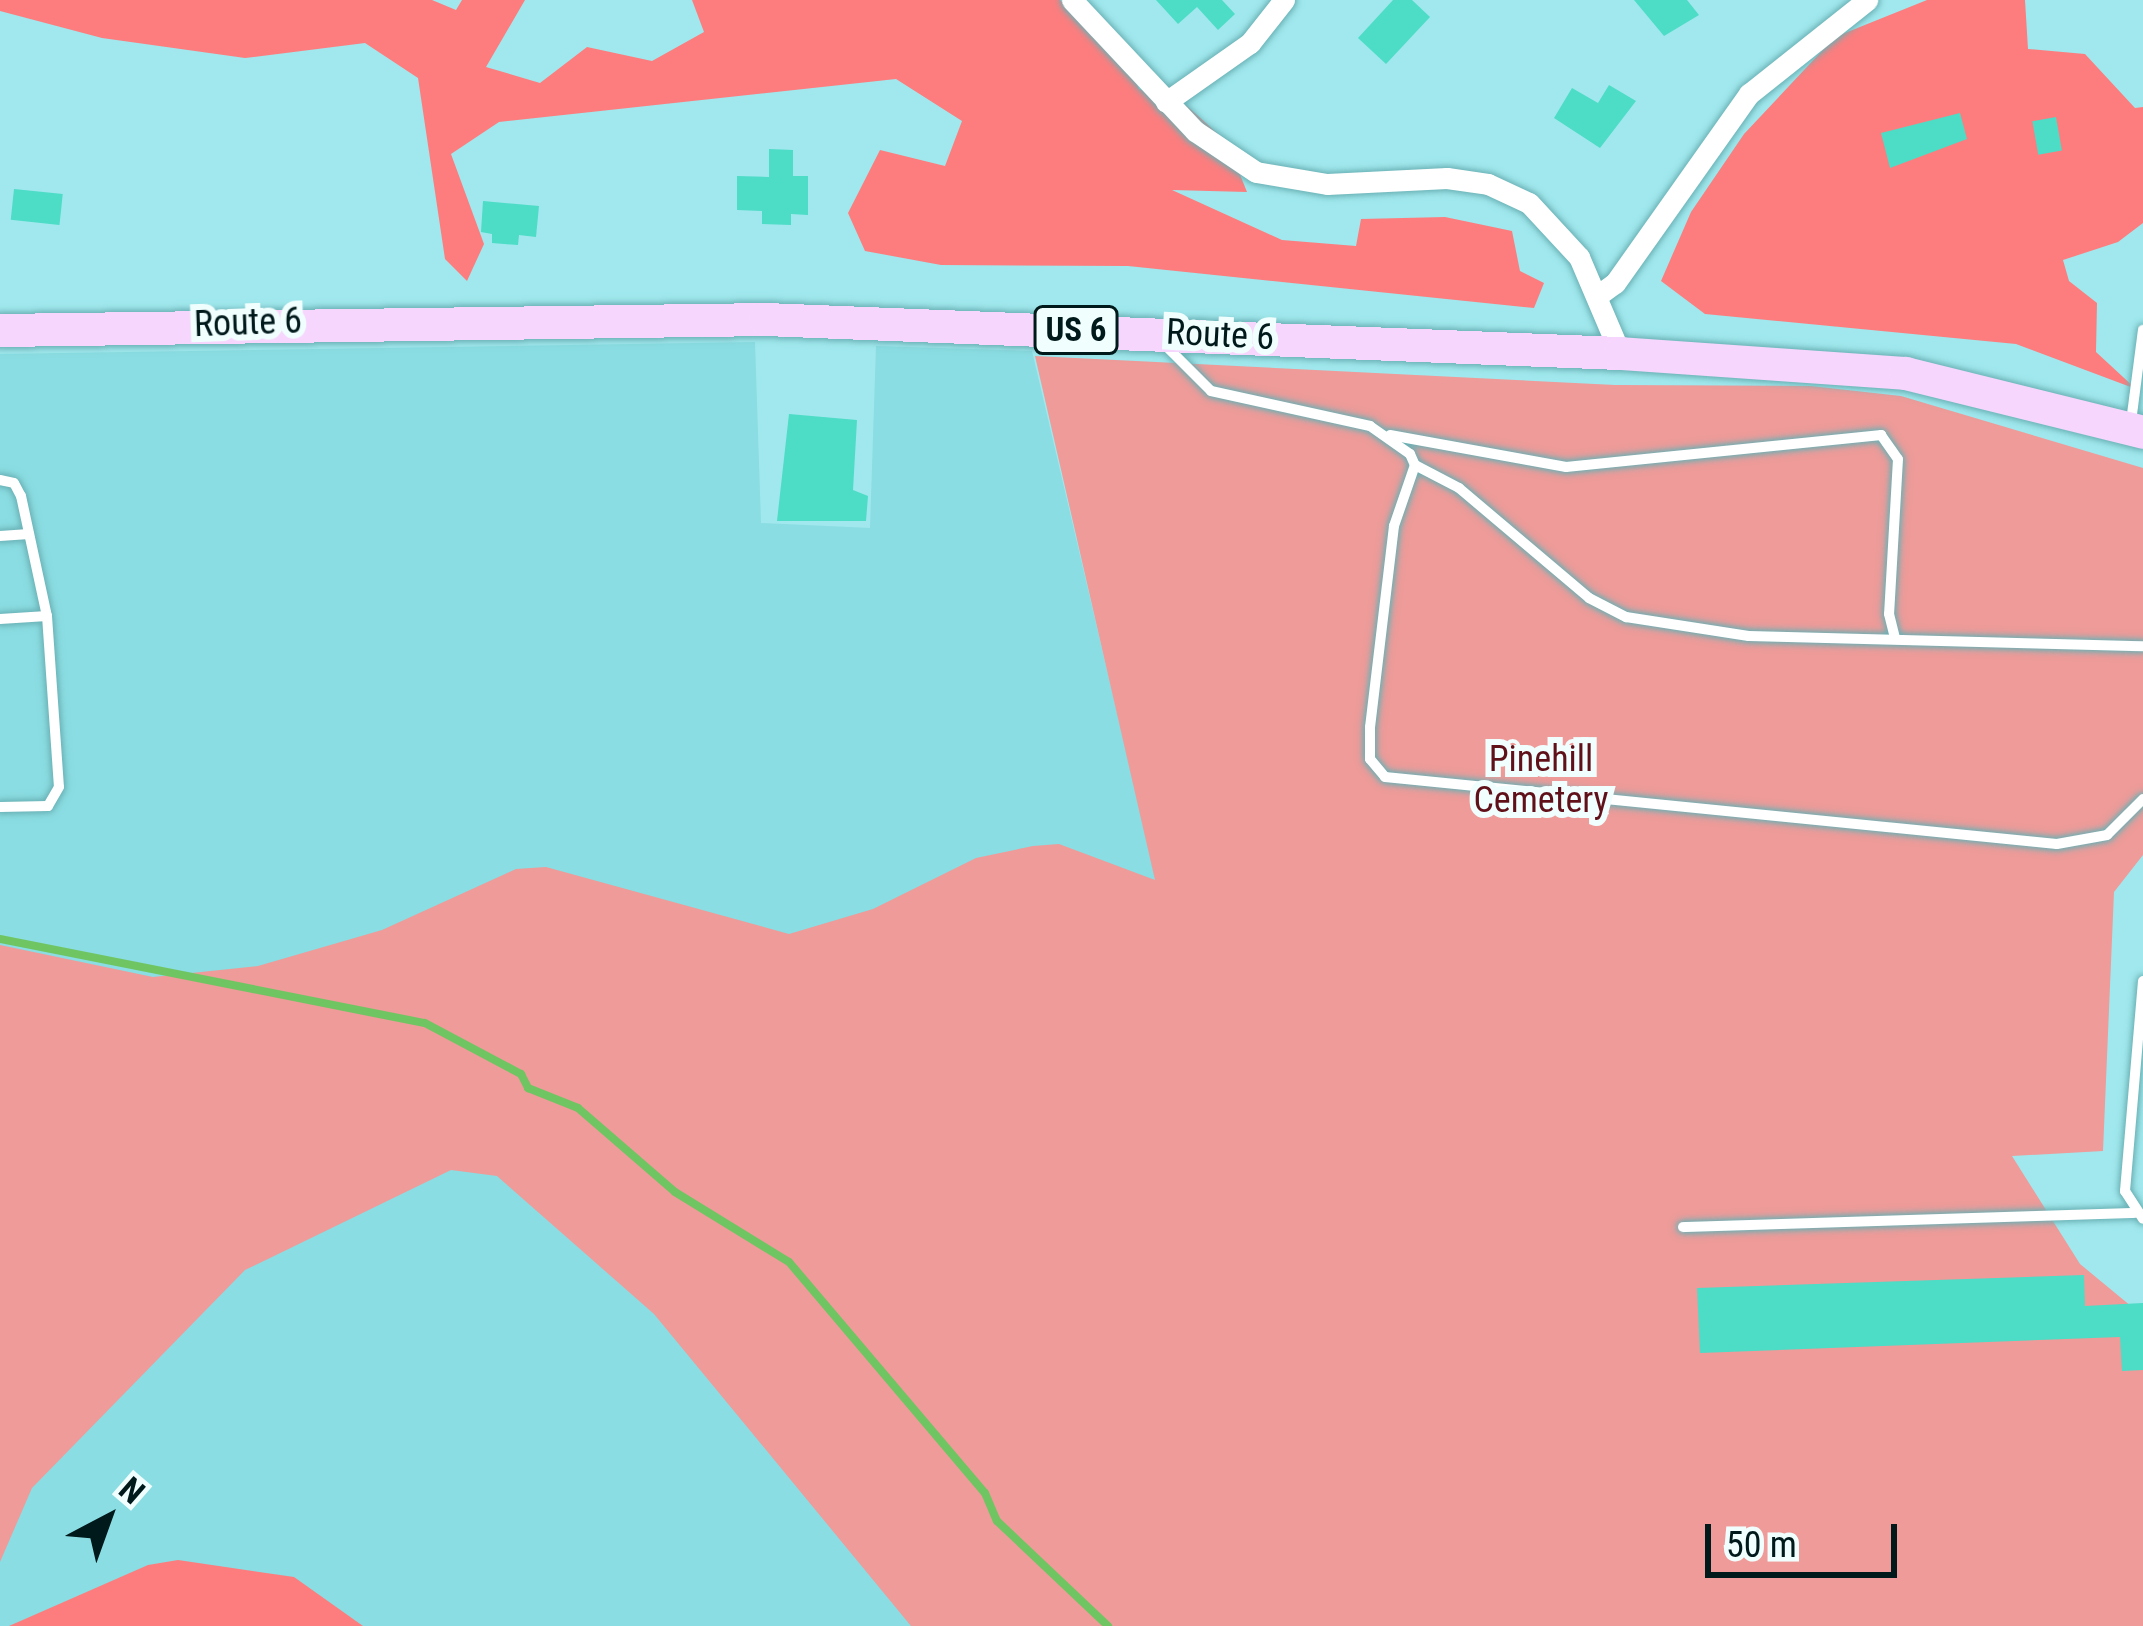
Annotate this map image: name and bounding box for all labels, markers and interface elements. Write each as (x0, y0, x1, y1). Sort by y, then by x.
street label: Route 6 (193, 300, 303, 346)
road number: US 6 (1031, 303, 1121, 357)
street label: Route 6 (1165, 311, 1275, 359)
park label: Pinehill Cemetery (1473, 737, 1609, 822)
north arrow (48, 1458, 168, 1578)
text: N (112, 1469, 152, 1512)
scale bar (1711, 1500, 1903, 1574)
text: 50 m (1726, 1524, 1797, 1566)

